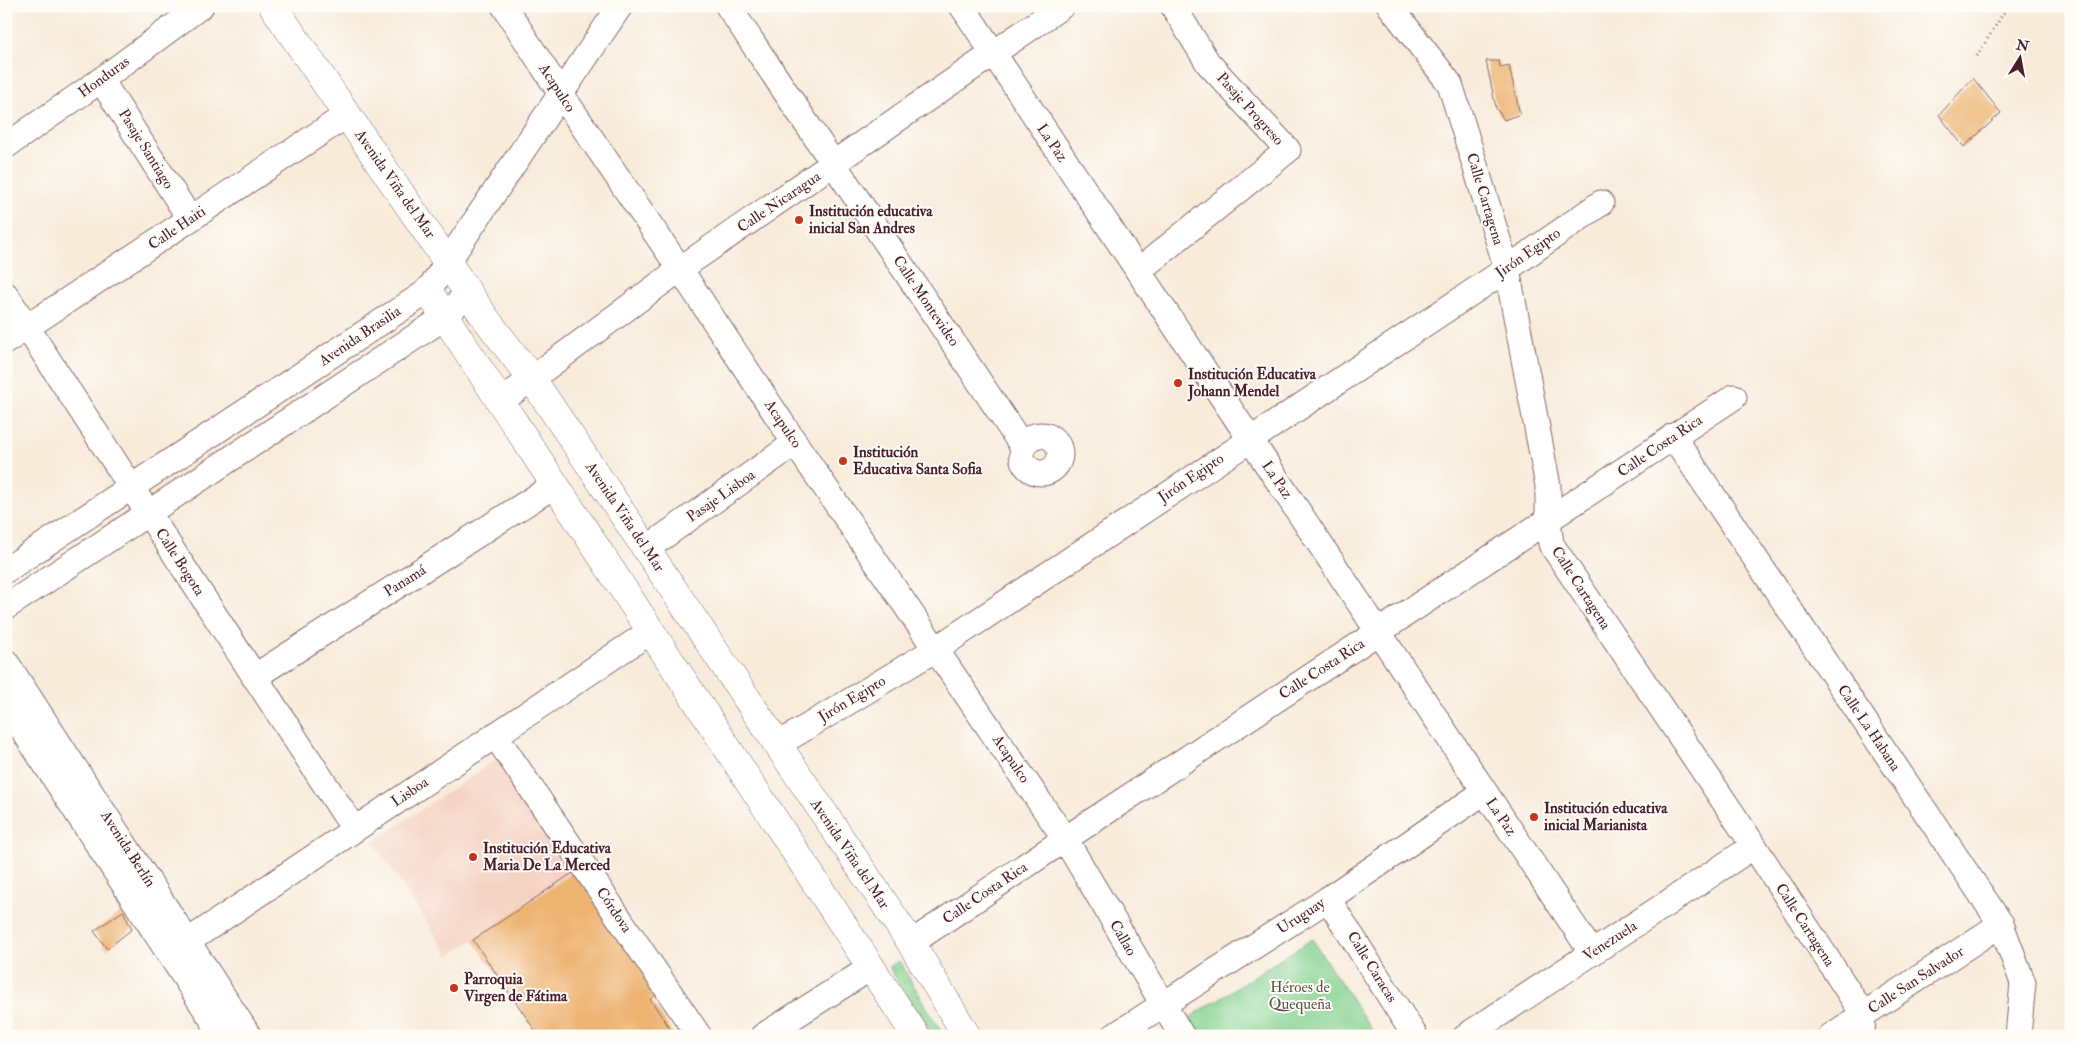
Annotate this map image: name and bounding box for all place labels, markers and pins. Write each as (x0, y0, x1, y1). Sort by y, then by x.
place label: Institución educativa inicial San Andres (808, 202, 933, 238)
marker: Institución educativa inicial San Andres (793, 214, 805, 226)
place label: Institución Educativa Johann Mendel (1187, 365, 1317, 402)
marker: Institución Educativa Johann Mendel (1172, 377, 1184, 389)
place label: Institución Educativa Santa Sofia (853, 443, 983, 479)
marker: Institución Educativa Santa Sofia (837, 455, 849, 467)
place label: Institución educativa inicial Marianista (1543, 799, 1668, 835)
marker: Institución educativa inicial Marianista (1528, 811, 1540, 823)
place label: Institución Educativa Maria De La Merced (482, 839, 612, 875)
marker: Institución Educativa Maria De La Merced (467, 851, 479, 863)
place label: Parroquia Virgen de Fátima (463, 970, 568, 1007)
marker: Parroquia Virgen de Fátima (448, 982, 460, 994)

